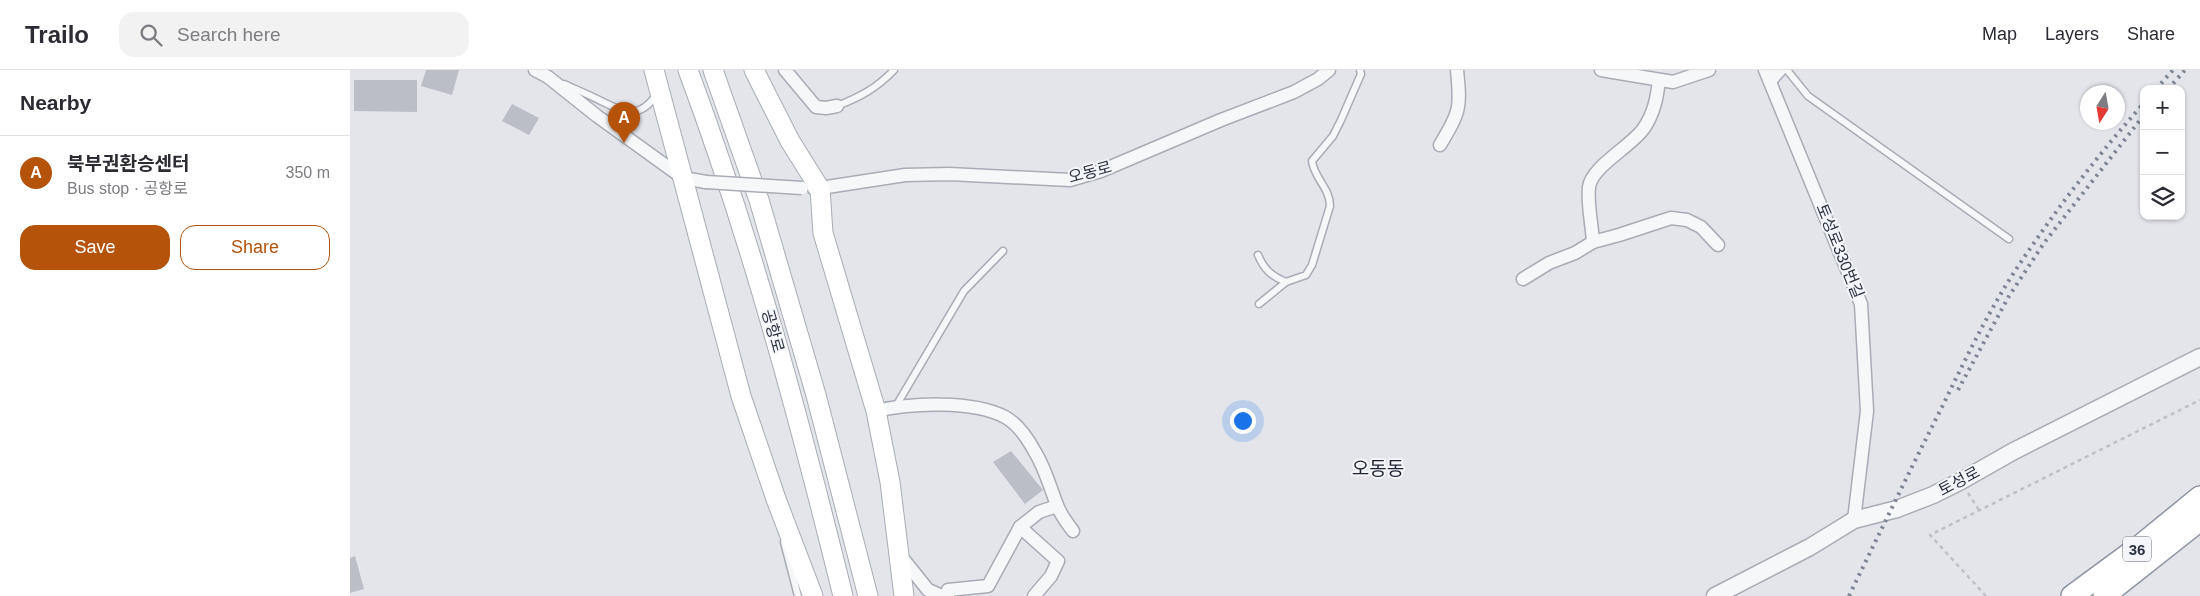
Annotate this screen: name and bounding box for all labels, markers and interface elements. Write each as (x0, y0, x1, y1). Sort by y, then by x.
search box (119, 12, 469, 57)
text: Trailo (25, 21, 89, 48)
icon: search (137, 21, 165, 49)
text: Search here (177, 24, 281, 45)
text: Map (1982, 24, 2017, 44)
text: Layers (2045, 24, 2099, 44)
text: Share (2127, 24, 2175, 44)
north arrow (2080, 85, 2125, 130)
map controls (2140, 85, 2185, 220)
button: + (2140, 85, 2185, 130)
text: Nearby (20, 91, 91, 114)
pin: A (608, 102, 640, 143)
button: − (2140, 130, 2185, 175)
text: 북부권환승센터 (67, 153, 189, 174)
street label: 오동로 (1066, 158, 1114, 186)
text: A (30, 164, 42, 181)
text: 350 m (286, 164, 330, 181)
button: layers (2140, 175, 2185, 220)
text: Bus stop · 공항로 (67, 180, 188, 197)
street label: 토성로330번길 (1813, 201, 1867, 301)
button: Save (20, 225, 170, 270)
button: Share (180, 225, 330, 270)
street label: 공항로 (759, 307, 787, 355)
your location (1230, 408, 1256, 434)
district label: 오동동 (1352, 458, 1404, 479)
street label: 토성로 (1936, 463, 1983, 499)
road number: 36 (2123, 536, 2151, 562)

